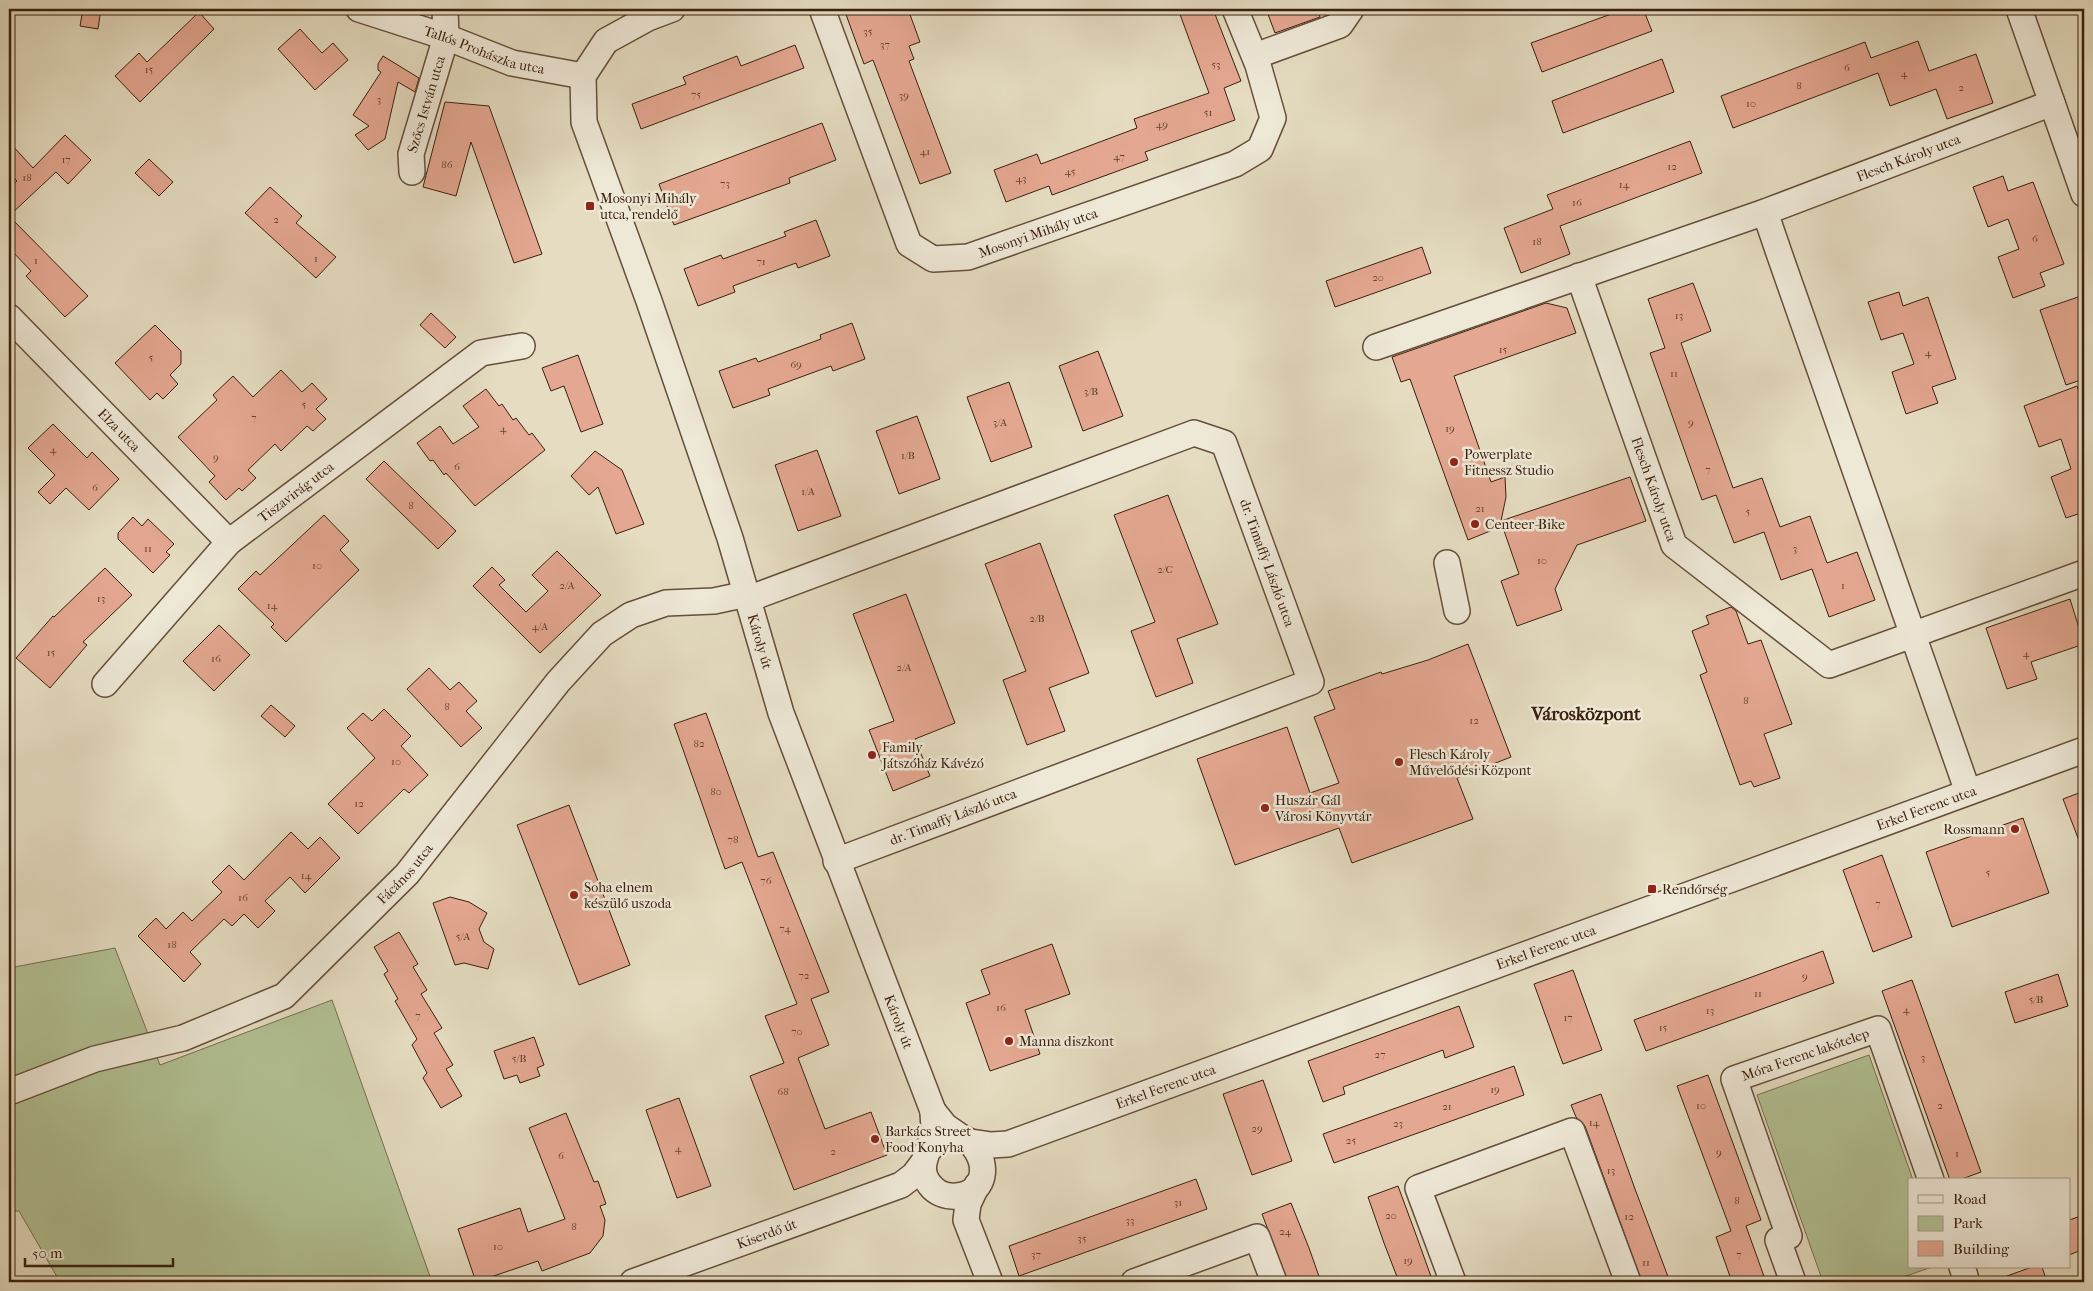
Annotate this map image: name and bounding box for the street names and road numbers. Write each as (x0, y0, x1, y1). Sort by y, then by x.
street label: Tallós Prohászka utca (422, 22, 547, 77)
street label: Szőcs István utca (403, 53, 449, 155)
street label: Flesch Károly utca (1854, 130, 1963, 185)
street label: Mosonyi Mihály utca (976, 204, 1100, 261)
street label: Elza utca (95, 405, 145, 455)
street label: Flesch Károly utca (1628, 434, 1681, 544)
street label: Tiszavirág utca (254, 458, 338, 526)
street label: dr. Timaffy László utca (1237, 497, 1299, 630)
street label: Károly út (744, 612, 776, 671)
street label: Erkel Ferenc utca (1874, 782, 1979, 834)
street label: dr. Timaffy László utca (887, 785, 1019, 849)
street label: Fácános utca (373, 840, 437, 907)
street label: Erkel Ferenc utca (1494, 921, 1599, 973)
street label: Károly út (881, 992, 917, 1051)
street label: Móra Ferenc lakótelep (1739, 1024, 1872, 1084)
street label: Erkel Ferenc utca (1113, 1060, 1218, 1112)
street label: Kiserdő út (734, 1215, 799, 1252)

